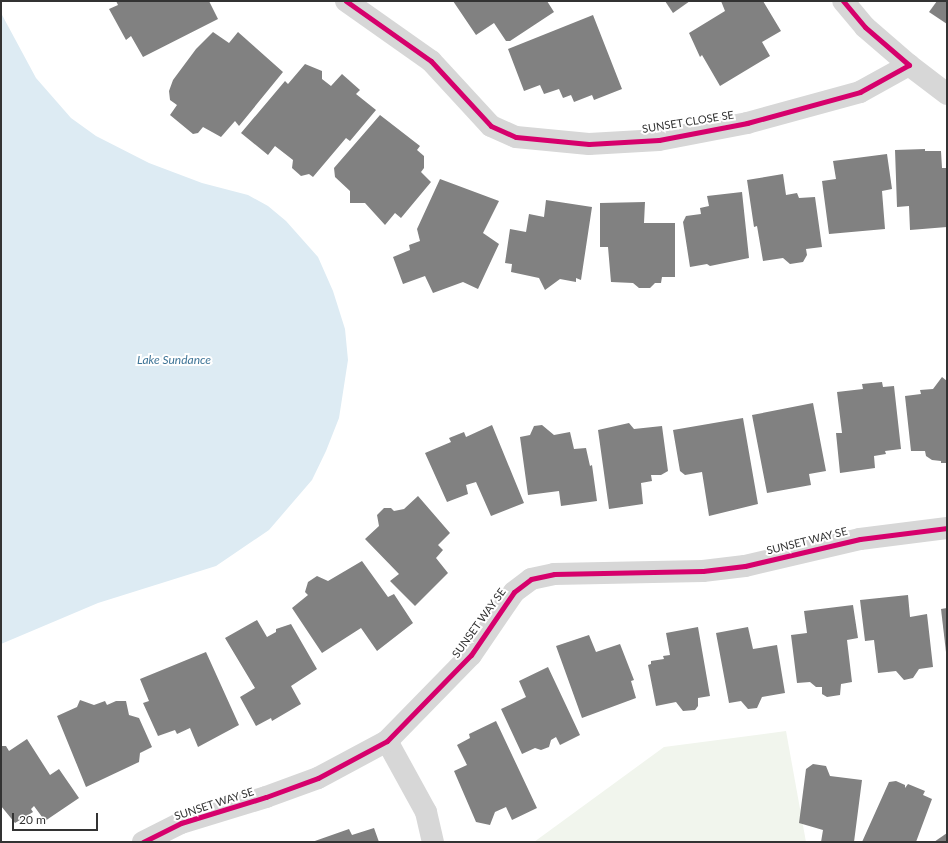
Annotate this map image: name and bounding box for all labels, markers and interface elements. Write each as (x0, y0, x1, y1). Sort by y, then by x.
street label: SUNSET CLOSE SE (641, 108, 735, 136)
water label: Lake Sundance (137, 353, 211, 367)
street label: SUNSET WAY SE (765, 524, 849, 558)
street label: SUNSET WAY SE (449, 585, 509, 661)
street label: SUNSET WAY SE (172, 785, 256, 823)
scale bar (14, 805, 100, 831)
text: 20 m (19, 812, 46, 827)

